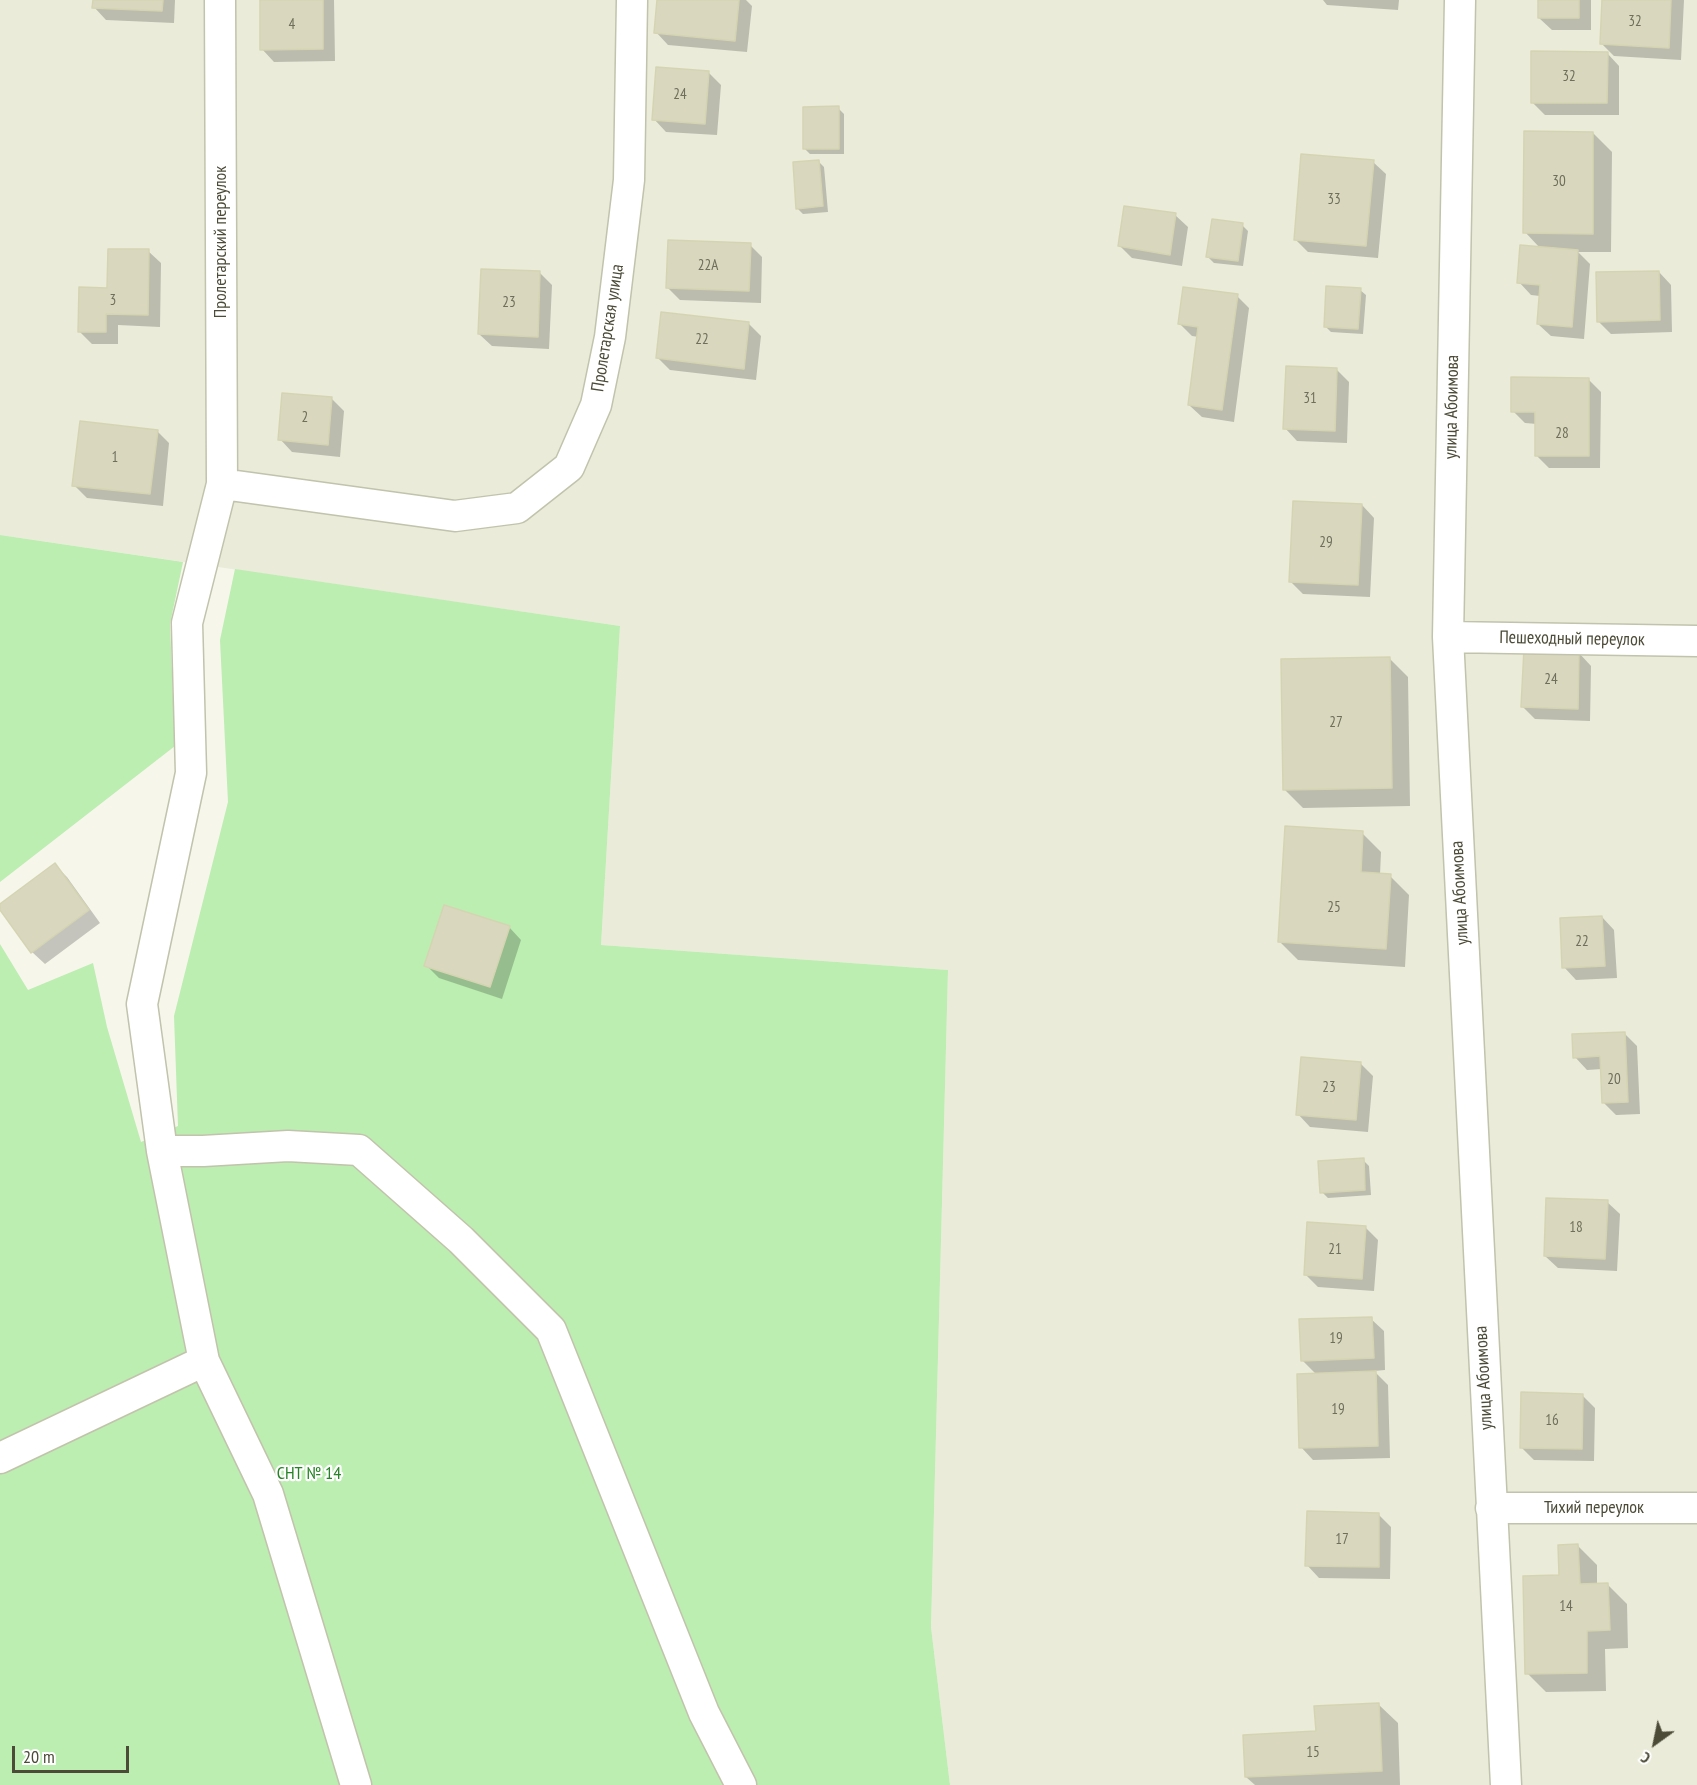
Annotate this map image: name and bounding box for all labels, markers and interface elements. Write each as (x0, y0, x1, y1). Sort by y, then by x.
house number: 32 (1628, 13, 1642, 31)
house number: 4 (289, 16, 295, 34)
house number: 32 (1562, 68, 1576, 86)
house number: 24 (673, 86, 687, 104)
street label: Пролетарский переулок (210, 166, 232, 318)
house number: 30 (1552, 173, 1566, 191)
house number: 33 (1327, 191, 1341, 209)
house number: 22А (698, 257, 718, 275)
street label: Пролетарская улица (587, 263, 629, 393)
house number: 3 (110, 292, 116, 310)
house number: 23 (502, 294, 516, 312)
house number: 22 (695, 331, 709, 349)
street label: улица Абоимова (1440, 355, 1464, 459)
house number: 31 (1303, 390, 1317, 408)
house number: 2 (302, 409, 308, 427)
house number: 28 (1555, 425, 1569, 443)
house number: 1 (112, 449, 118, 467)
house number: 29 (1319, 534, 1333, 552)
street label: Пешеходный переулок (1499, 627, 1645, 651)
house number: 24 (1544, 671, 1558, 689)
house number: 27 (1329, 714, 1343, 732)
street label: улица Абоимова (1446, 840, 1474, 946)
house number: 25 (1327, 899, 1341, 917)
house number: 22 (1575, 933, 1589, 951)
house number: 20 (1607, 1071, 1621, 1089)
house number: 23 (1322, 1079, 1336, 1097)
house number: 18 (1569, 1219, 1583, 1237)
house number: 21 (1328, 1241, 1342, 1259)
street label: улица Абоимова (1470, 1325, 1498, 1431)
house number: 19 (1329, 1330, 1343, 1348)
house number: 19 (1331, 1401, 1345, 1419)
house number: 16 (1545, 1412, 1559, 1430)
park label: СНТ № 14 (277, 1463, 341, 1485)
street label: Тихий переулок (1544, 1497, 1644, 1519)
house number: 17 (1335, 1531, 1349, 1549)
house number: 14 (1559, 1598, 1573, 1616)
north arrow (1625, 1713, 1685, 1773)
scale bar (15, 1734, 132, 1772)
house number: 15 (1306, 1744, 1320, 1762)
text: 20 m (23, 1745, 55, 1768)
text: С (1637, 1748, 1654, 1768)

